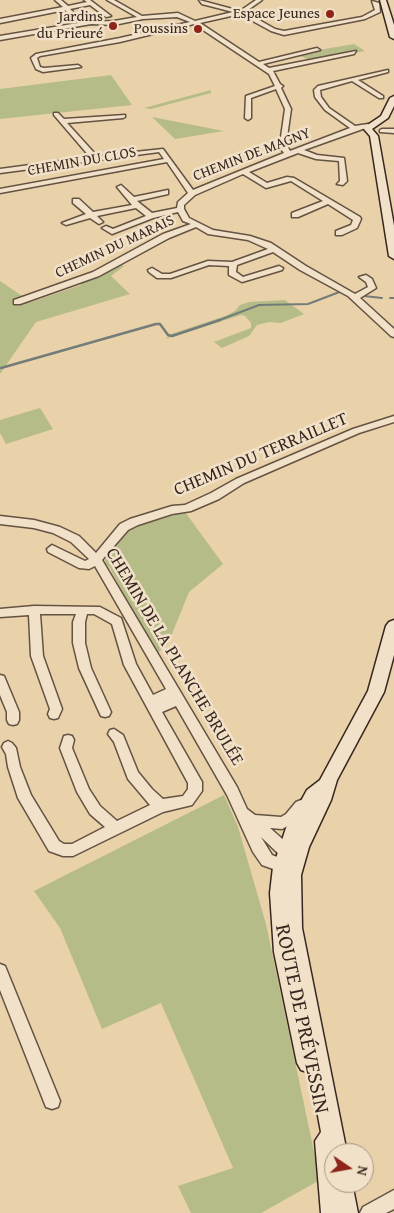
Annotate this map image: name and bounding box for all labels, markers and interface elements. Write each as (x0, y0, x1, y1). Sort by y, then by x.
place label: Espace Jeunes (233, 5, 320, 23)
place label: Jardins du Prieuré (37, 8, 103, 43)
marker: Espace Jeunes (324, 8, 336, 20)
marker: Jardins du Prieuré (107, 20, 119, 32)
place label: Poussins (134, 20, 188, 38)
marker: Poussins (192, 23, 204, 35)
street label: CHEMIN DE MAGNY (191, 124, 313, 186)
street label: CHEMIN DU CLOS (26, 144, 138, 180)
street label: CHEMIN DU MARAIS (53, 212, 177, 282)
street label: CHEMIN DU TERRAILLET (171, 409, 351, 501)
street label: CHEMIN DE LA PLANCHE BRULÉE (100, 544, 248, 770)
street label: ROUTE DE PRÉVESSIN (269, 922, 333, 1116)
north arrow (324, 1143, 374, 1193)
text: N (352, 1164, 373, 1178)

